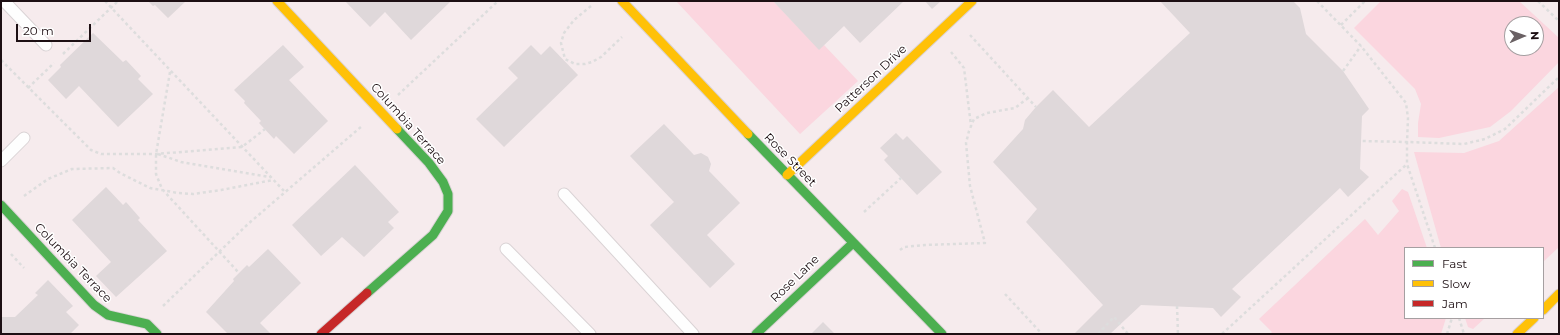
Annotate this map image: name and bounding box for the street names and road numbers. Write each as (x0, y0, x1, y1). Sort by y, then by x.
street label: Patterson Drive (832, 42, 910, 116)
street label: Columbia Terrace (368, 80, 448, 168)
street label: Rose Street (761, 130, 819, 190)
street label: Columbia Terrace (31, 220, 115, 306)
street label: Rose Lane (768, 252, 822, 306)

